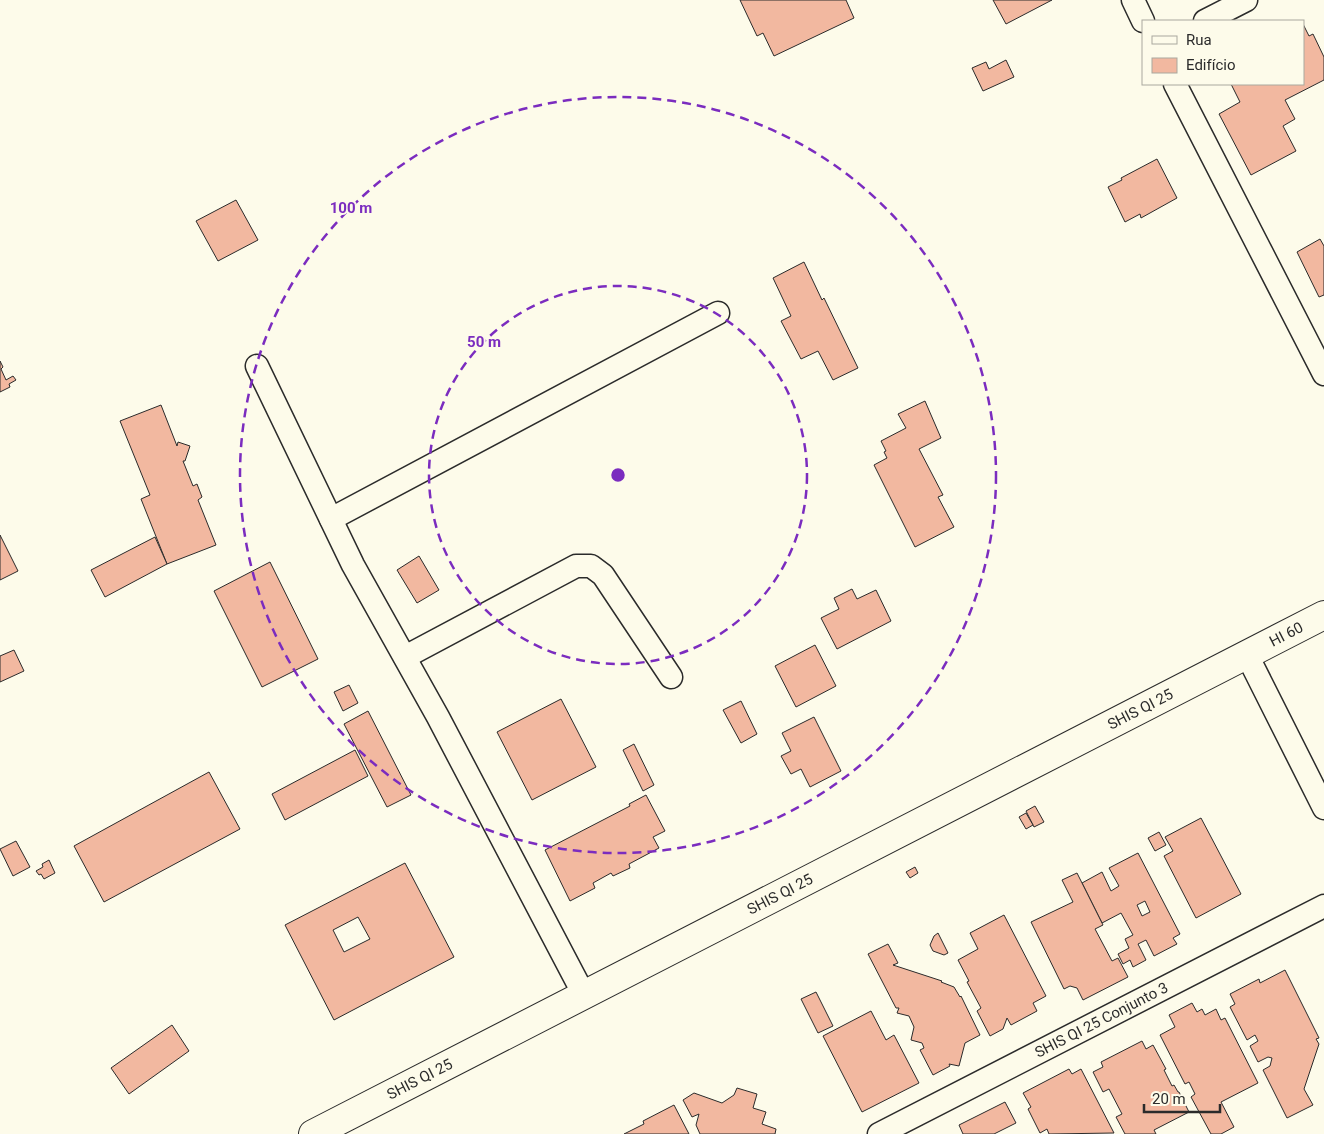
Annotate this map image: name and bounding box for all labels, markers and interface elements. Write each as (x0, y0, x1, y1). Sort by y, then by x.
legend (1142, 20, 1304, 85)
text: Rua (1186, 31, 1212, 49)
text: Edifício (1186, 56, 1235, 74)
text: 100 m (330, 199, 372, 217)
text: 50 m (467, 333, 501, 351)
centre of rings (609, 466, 627, 484)
street label: HI 60 (1266, 618, 1306, 650)
street label: SHIS QI 25 (1104, 685, 1176, 734)
street label: SHIS QI 25 (744, 870, 816, 919)
street label: SHIS QI 25 Conjunto 3 (1032, 978, 1171, 1062)
street label: SHIS QI 25 (384, 1055, 456, 1104)
scale bar (1144, 1082, 1220, 1114)
text: 20 m (1152, 1090, 1186, 1108)

